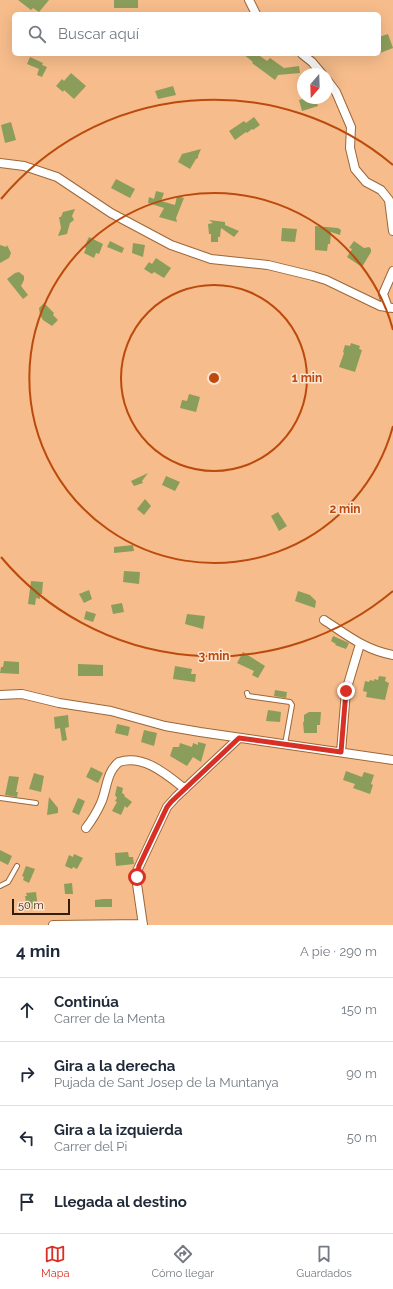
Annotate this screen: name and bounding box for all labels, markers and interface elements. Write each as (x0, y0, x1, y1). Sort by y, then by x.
search box (12, 12, 381, 56)
icon: search (26, 23, 48, 45)
text: Buscar aquí (58, 25, 139, 43)
north arrow (297, 68, 333, 104)
centre of rings (207, 371, 221, 385)
text: 1 min (292, 371, 322, 385)
text: 2 min (329, 502, 361, 516)
text: 3 min (198, 649, 230, 663)
route end (337, 682, 355, 700)
route start (128, 868, 146, 886)
scale bar (12, 897, 70, 916)
text: 50 m (18, 899, 44, 912)
text: 4 min (16, 941, 60, 961)
text: A pie · 290 m (300, 944, 377, 959)
text: Continúa (54, 993, 119, 1011)
icon: ahead (16, 999, 38, 1021)
text: 150 m (341, 1002, 377, 1017)
text: Carrer de la Menta (54, 1011, 165, 1026)
text: Gira a la derecha (54, 1057, 175, 1075)
icon: right (16, 1063, 38, 1085)
text: 90 m (346, 1066, 377, 1081)
text: Pujada de Sant Josep de la Muntanya (54, 1075, 279, 1090)
text: Gira a la izquierda (54, 1121, 183, 1139)
icon: left (16, 1127, 38, 1149)
text: 50 m (347, 1130, 377, 1145)
text: Carrer del Pi (54, 1139, 127, 1154)
icon: arrive (16, 1191, 38, 1213)
text: Llegada al destino (54, 1193, 187, 1211)
tab: Mapa (41, 1243, 69, 1280)
tab: Cómo llegar (152, 1243, 214, 1280)
tab: Guardados (296, 1243, 352, 1280)

